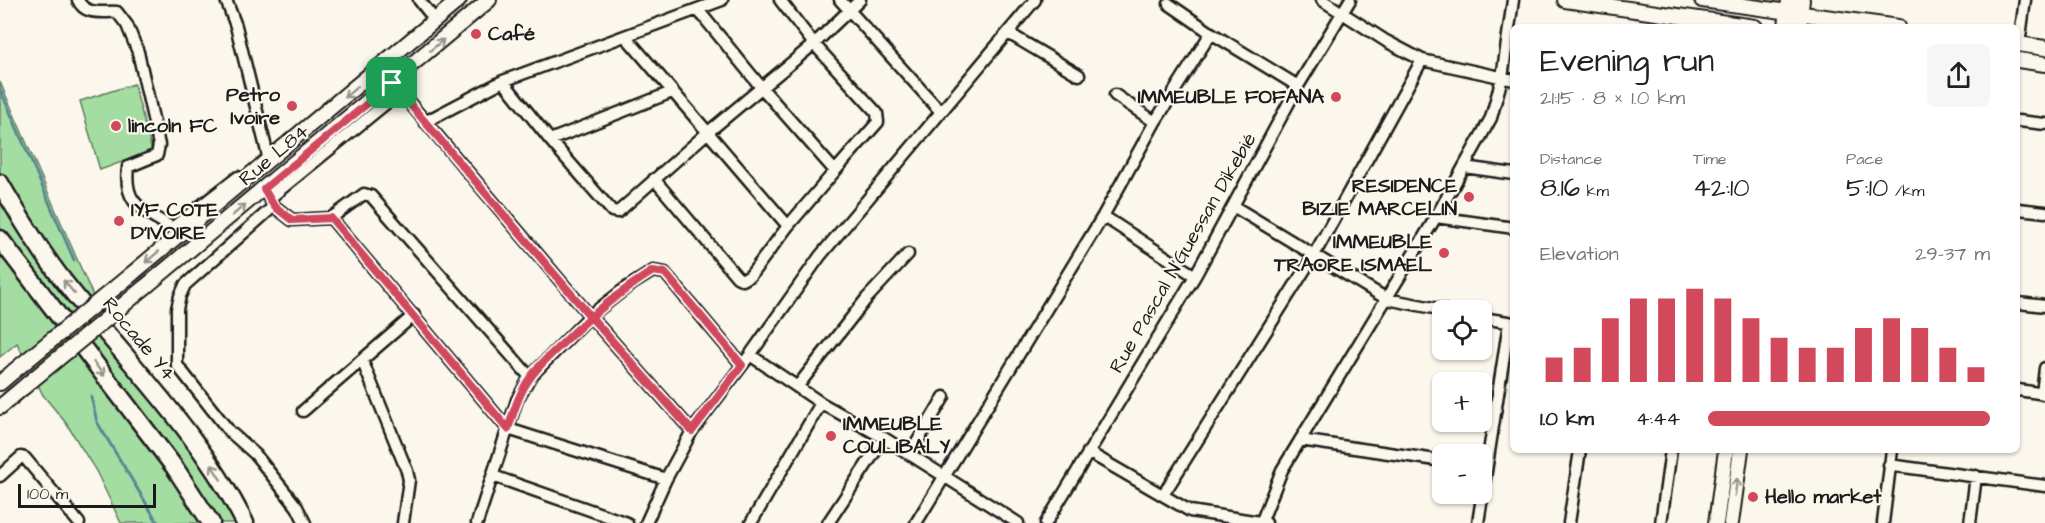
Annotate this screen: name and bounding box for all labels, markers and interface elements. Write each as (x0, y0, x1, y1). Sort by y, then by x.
place label: Café (488, 20, 535, 48)
marker: Café (469, 27, 483, 41)
one-way arrow (429, 38, 445, 51)
text: Evening run (1540, 38, 1714, 84)
button: share (1927, 44, 1990, 107)
pin (366, 57, 417, 108)
icon: arrive (375, 66, 408, 99)
place label: Petro Ivoire (226, 81, 281, 132)
place label: IMMEUBLE FOFANA (1138, 83, 1324, 111)
text: 21:15 · 8 × 1.0 km (1540, 84, 1685, 112)
one-way arrow (343, 86, 359, 99)
marker: IMMEUBLE FOFANA (1329, 90, 1343, 104)
marker: Petro Ivoire (285, 99, 299, 113)
place label: lincoln FC (128, 112, 218, 140)
street label: Rue L84 (233, 117, 315, 193)
marker: lincoln FC (109, 119, 123, 133)
street label: Rue Pascal N'Guessan Dikebié (1103, 128, 1264, 378)
text: Distance (1540, 148, 1602, 170)
text: Time (1693, 148, 1727, 170)
text: Pace (1846, 148, 1883, 170)
text: 8.16 (1540, 170, 1580, 206)
text: 42:10 (1693, 170, 1750, 206)
text: 5:10 (1846, 170, 1888, 206)
place label: RESIDENCE BIZIE MARCELIN (1302, 172, 1457, 223)
text: km (1580, 180, 1609, 202)
text: /km (1888, 180, 1924, 202)
marker: RESIDENCE BIZIE MARCELIN (1462, 190, 1476, 204)
place label: IYF COTE D'IVOIRE (131, 196, 219, 247)
one-way arrow (231, 203, 247, 216)
marker: IYF COTE D'IVOIRE (112, 214, 126, 228)
place label: IMMEUBLE TRAORE ISMAEL (1273, 228, 1432, 279)
text: Elevation (1540, 240, 1619, 268)
text: 29–37 m (1915, 240, 1990, 268)
marker: IMMEUBLE TRAORE ISMAEL (1437, 246, 1451, 260)
one-way arrow (144, 250, 160, 263)
one-way arrow (62, 279, 75, 295)
street label: Rocade Y4 (96, 291, 183, 387)
map controls (1432, 300, 1492, 504)
button: locate (1432, 300, 1492, 360)
one-way arrow (93, 361, 106, 377)
button: + (1432, 372, 1492, 432)
text: 1.0 km (1540, 405, 1594, 433)
text: 4:44 (1636, 405, 1680, 433)
place label: IMMEUBLE COULIBALY (843, 410, 951, 461)
marker: IMMEUBLE COULIBALY (824, 429, 838, 443)
button: − (1432, 444, 1492, 504)
one-way arrow (209, 464, 222, 481)
one-way arrow (1731, 477, 1742, 497)
scale bar (18, 481, 156, 508)
text: 100 m (27, 483, 68, 505)
place label: Hello market (1765, 483, 1882, 511)
marker: Hello market (1746, 490, 1760, 504)

